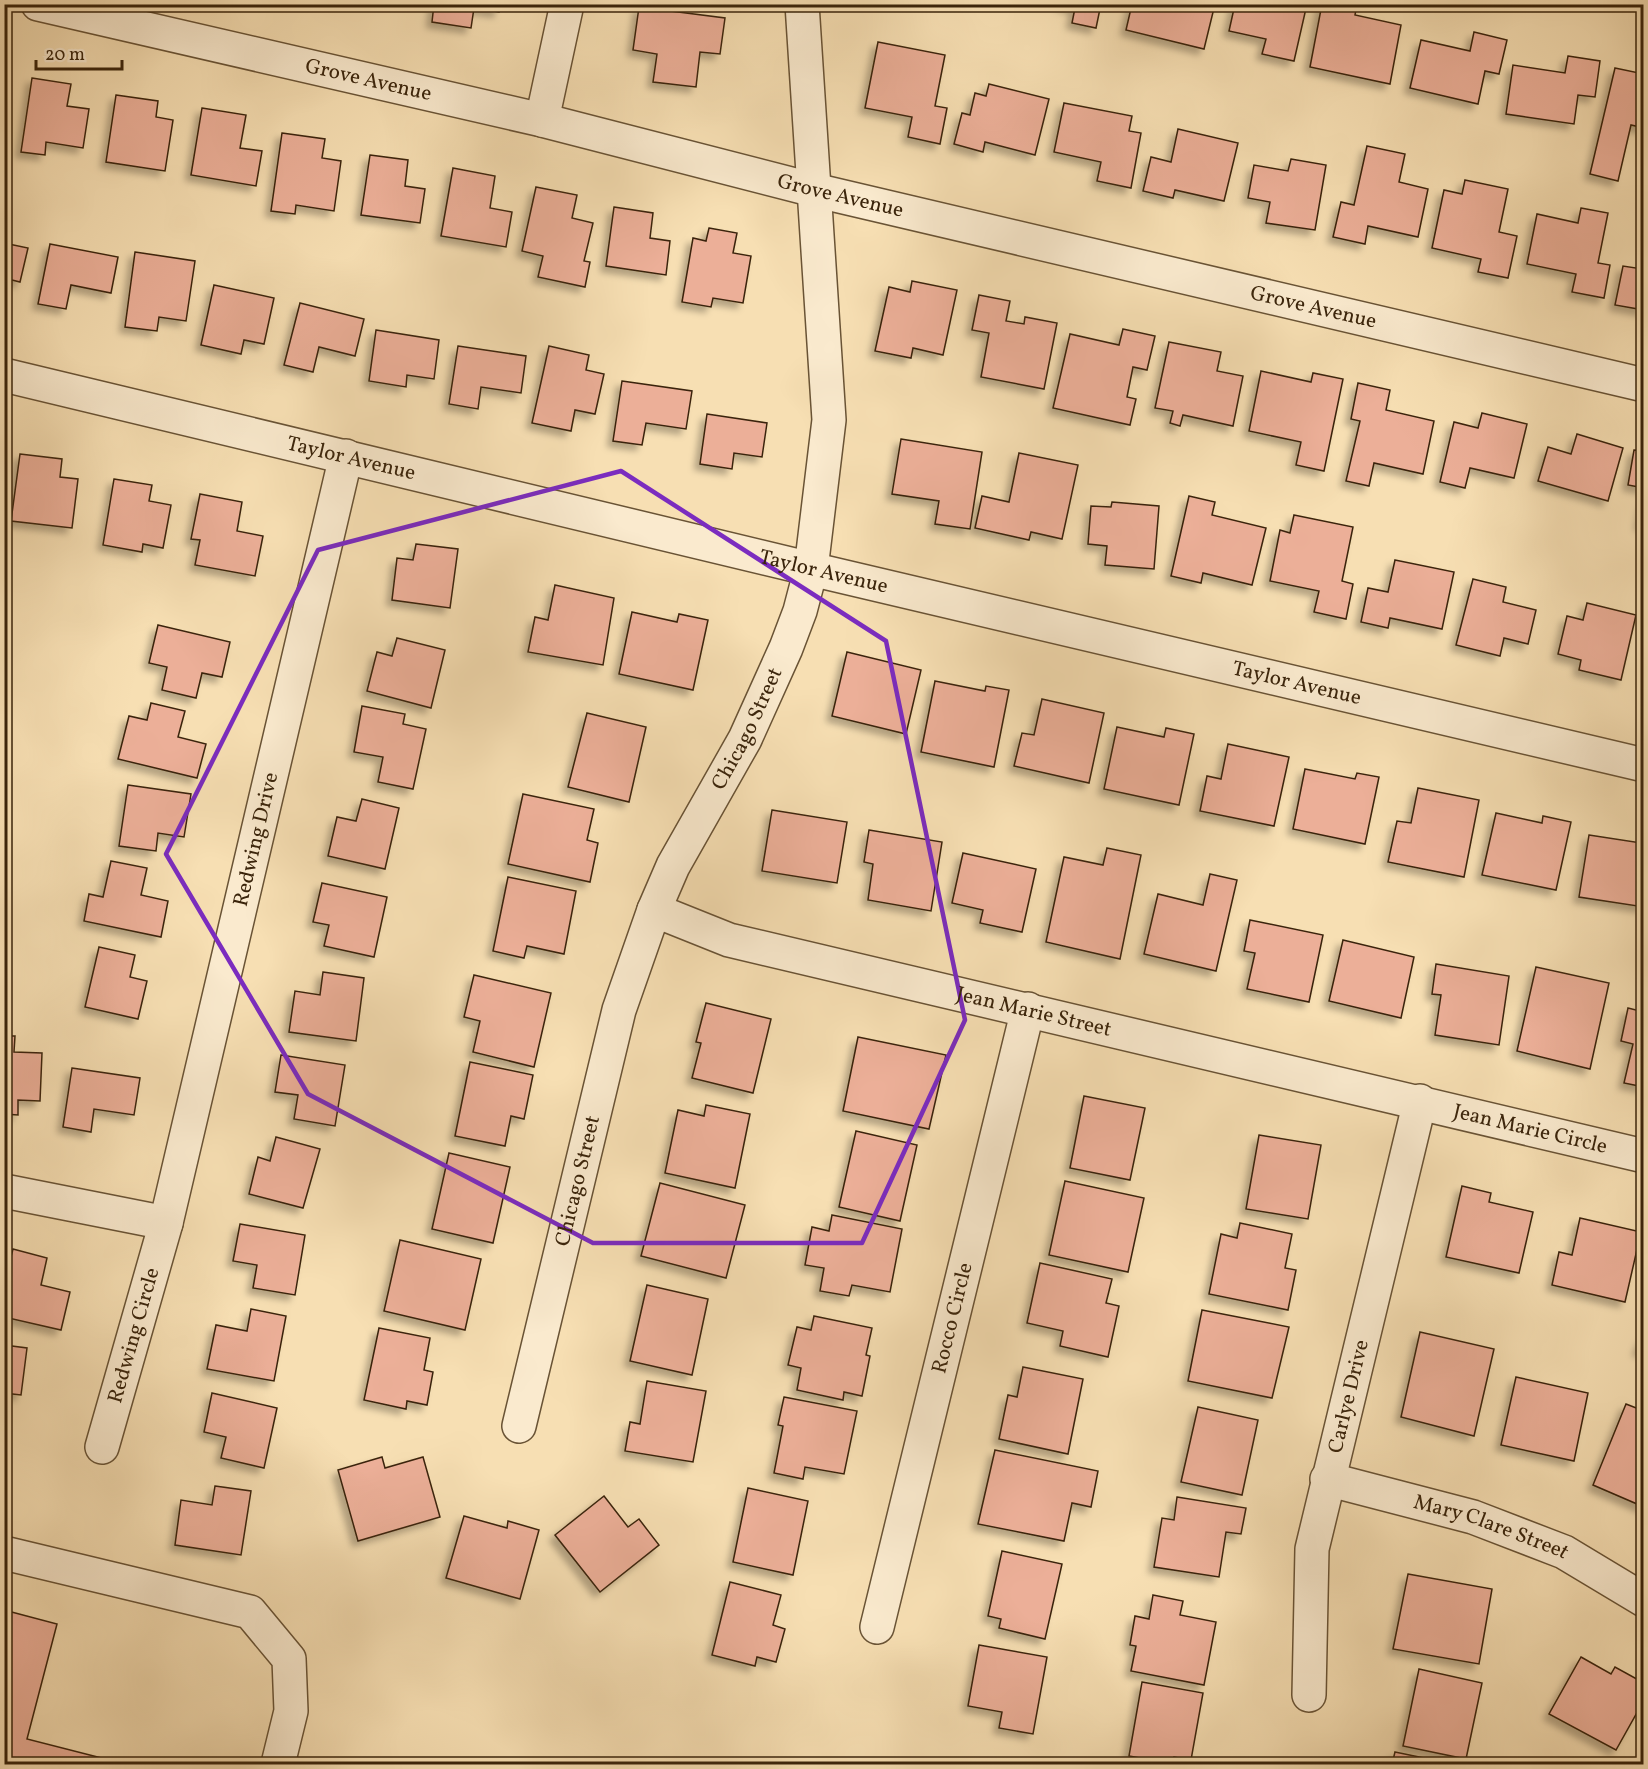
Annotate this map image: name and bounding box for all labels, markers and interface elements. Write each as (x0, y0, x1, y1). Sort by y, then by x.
scale bar (36, 33, 122, 71)
text: 20 m (45, 43, 85, 68)
street label: Grove Avenue (302, 51, 434, 109)
street label: Grove Avenue (774, 167, 906, 225)
street label: Grove Avenue (1247, 278, 1379, 336)
street label: Taylor Avenue (284, 429, 418, 488)
street label: Taylor Avenue (756, 543, 891, 601)
street label: Taylor Avenue (1229, 654, 1364, 712)
street label: Chicago Street (704, 663, 790, 795)
street label: Redwing Drive (226, 769, 286, 909)
street label: Jean Marie Street (953, 980, 1114, 1044)
street label: Jean Marie Circle (1450, 1097, 1610, 1161)
street label: Chicago Street (548, 1113, 608, 1249)
street label: Rocco Circle (925, 1260, 980, 1377)
street label: Redwing Circle (101, 1264, 167, 1407)
street label: Carlye Drive (1321, 1337, 1376, 1456)
street label: Mary Clare Street (1410, 1488, 1575, 1566)

